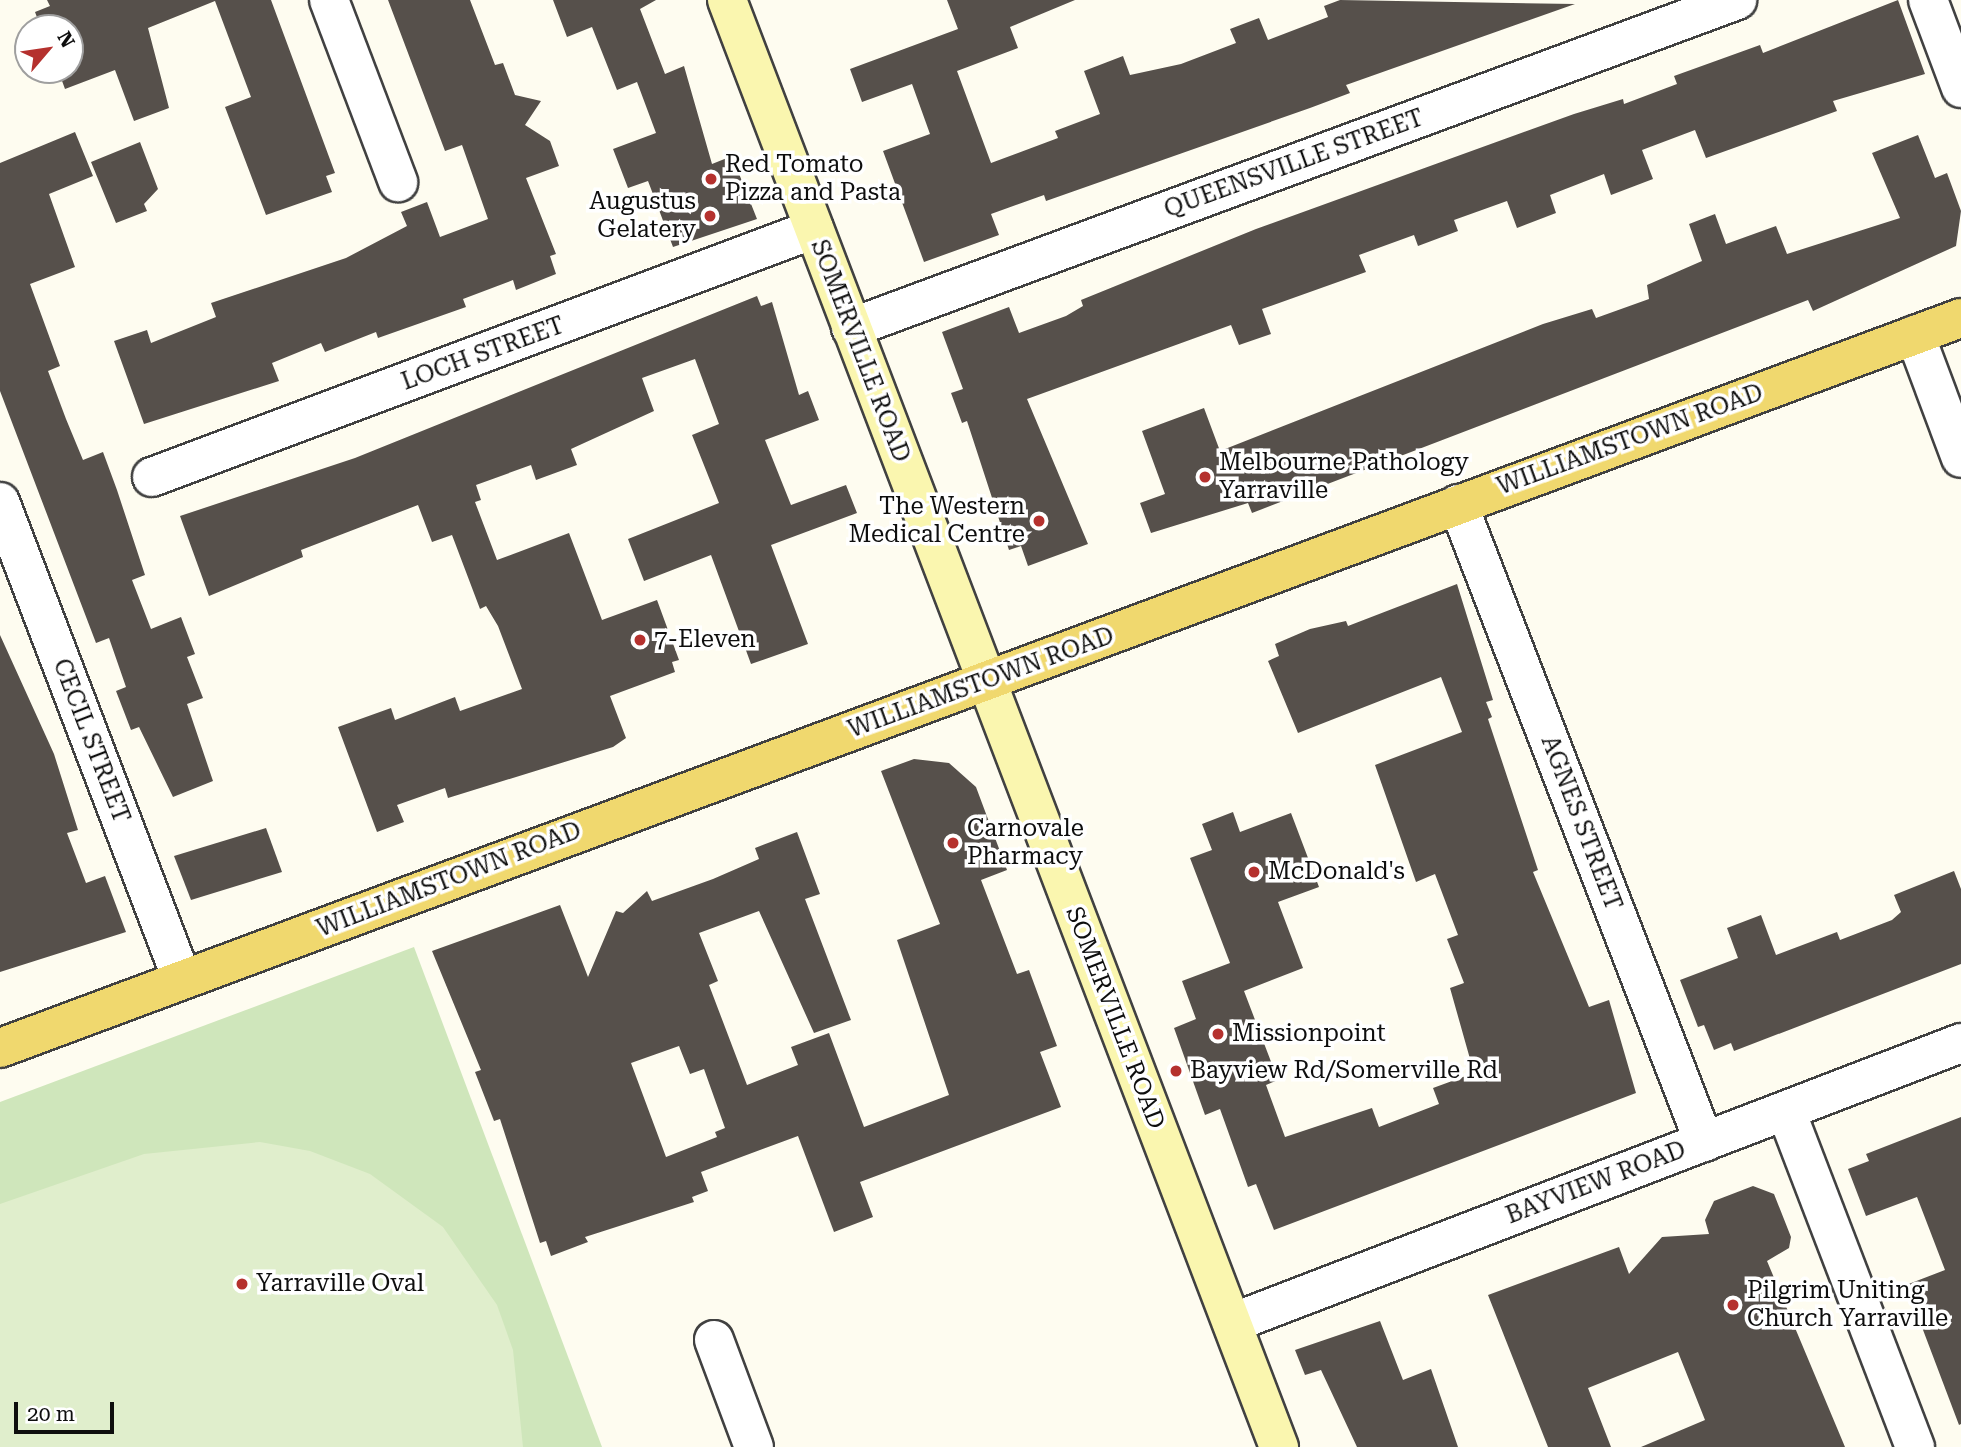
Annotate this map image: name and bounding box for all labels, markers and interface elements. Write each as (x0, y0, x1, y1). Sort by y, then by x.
north arrow (14, 14, 84, 84)
text: N (52, 28, 80, 52)
street label: QUEENSVILLE STREET (1160, 104, 1428, 224)
place label: Red Tomato Pizza and Pasta (725, 151, 901, 207)
marker: Red Tomato Pizza and Pasta (703, 171, 719, 187)
place label: Augustus Gelatery (589, 188, 696, 244)
marker: Augustus Gelatery (702, 208, 718, 224)
street label: SOMERVILLE ROAD (804, 236, 916, 466)
street label: LOCH STREET (398, 311, 568, 397)
street label: WILLIAMSTOWN ROAD (1493, 378, 1767, 502)
place label: Melbourne Pathology Yarraville (1219, 449, 1469, 505)
marker: Melbourne Pathology Yarraville (1197, 469, 1213, 485)
place label: The Western Medical Centre (848, 493, 1025, 549)
marker: The Western Medical Centre (1031, 513, 1047, 529)
street label: WILLIAMSTOWN ROAD (844, 621, 1118, 745)
place label: 7-Eleven (654, 626, 756, 654)
marker: 7-Eleven (632, 632, 648, 648)
street label: CECIL STREET (46, 655, 136, 827)
street label: AGNES STREET (1534, 732, 1628, 914)
place label: Carnovale Pharmacy (967, 815, 1084, 871)
street label: WILLIAMSTOWN ROAD (313, 816, 585, 944)
marker: Carnovale Pharmacy (945, 835, 961, 851)
place label: McDonald's (1268, 858, 1405, 886)
marker: McDonald's (1246, 864, 1262, 880)
street label: SOMERVILLE ROAD (1059, 903, 1171, 1133)
place label: Missionpoint (1232, 1020, 1386, 1048)
marker: Missionpoint (1210, 1026, 1226, 1042)
place label: Bayview Rd/Somerville Rd (1190, 1057, 1498, 1085)
marker: Bayview Rd/Somerville Rd (1168, 1063, 1184, 1079)
street label: BAYVIEW ROAD (1502, 1135, 1690, 1231)
place label: Yarraville Oval (256, 1270, 424, 1298)
marker: Yarraville Oval (234, 1276, 250, 1292)
place label: Pilgrim Uniting Church Yarraville (1747, 1277, 1948, 1333)
marker: Pilgrim Uniting Church Yarraville (1725, 1297, 1741, 1313)
scale bar (18, 1388, 117, 1432)
text: 20 m (27, 1402, 75, 1426)

